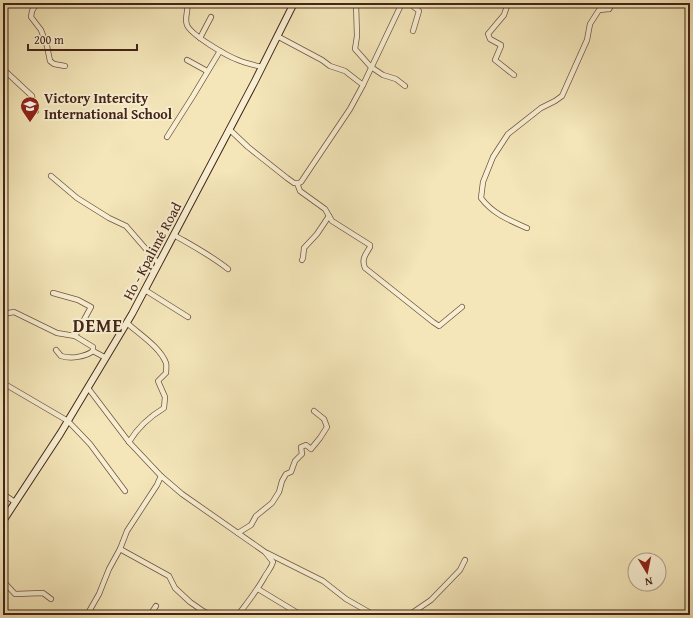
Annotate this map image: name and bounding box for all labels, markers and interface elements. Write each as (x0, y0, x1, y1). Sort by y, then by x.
scale bar (28, 26, 137, 52)
text: 200 m (34, 31, 64, 48)
place label: Victory Intercity International School (44, 88, 173, 124)
school or university icon: Victory Intercity International School (19, 95, 41, 123)
street label: Ho - Kpalimé Road (118, 198, 186, 303)
district label: DEME (73, 312, 123, 339)
north arrow (627, 552, 667, 592)
text: N (643, 573, 654, 590)

